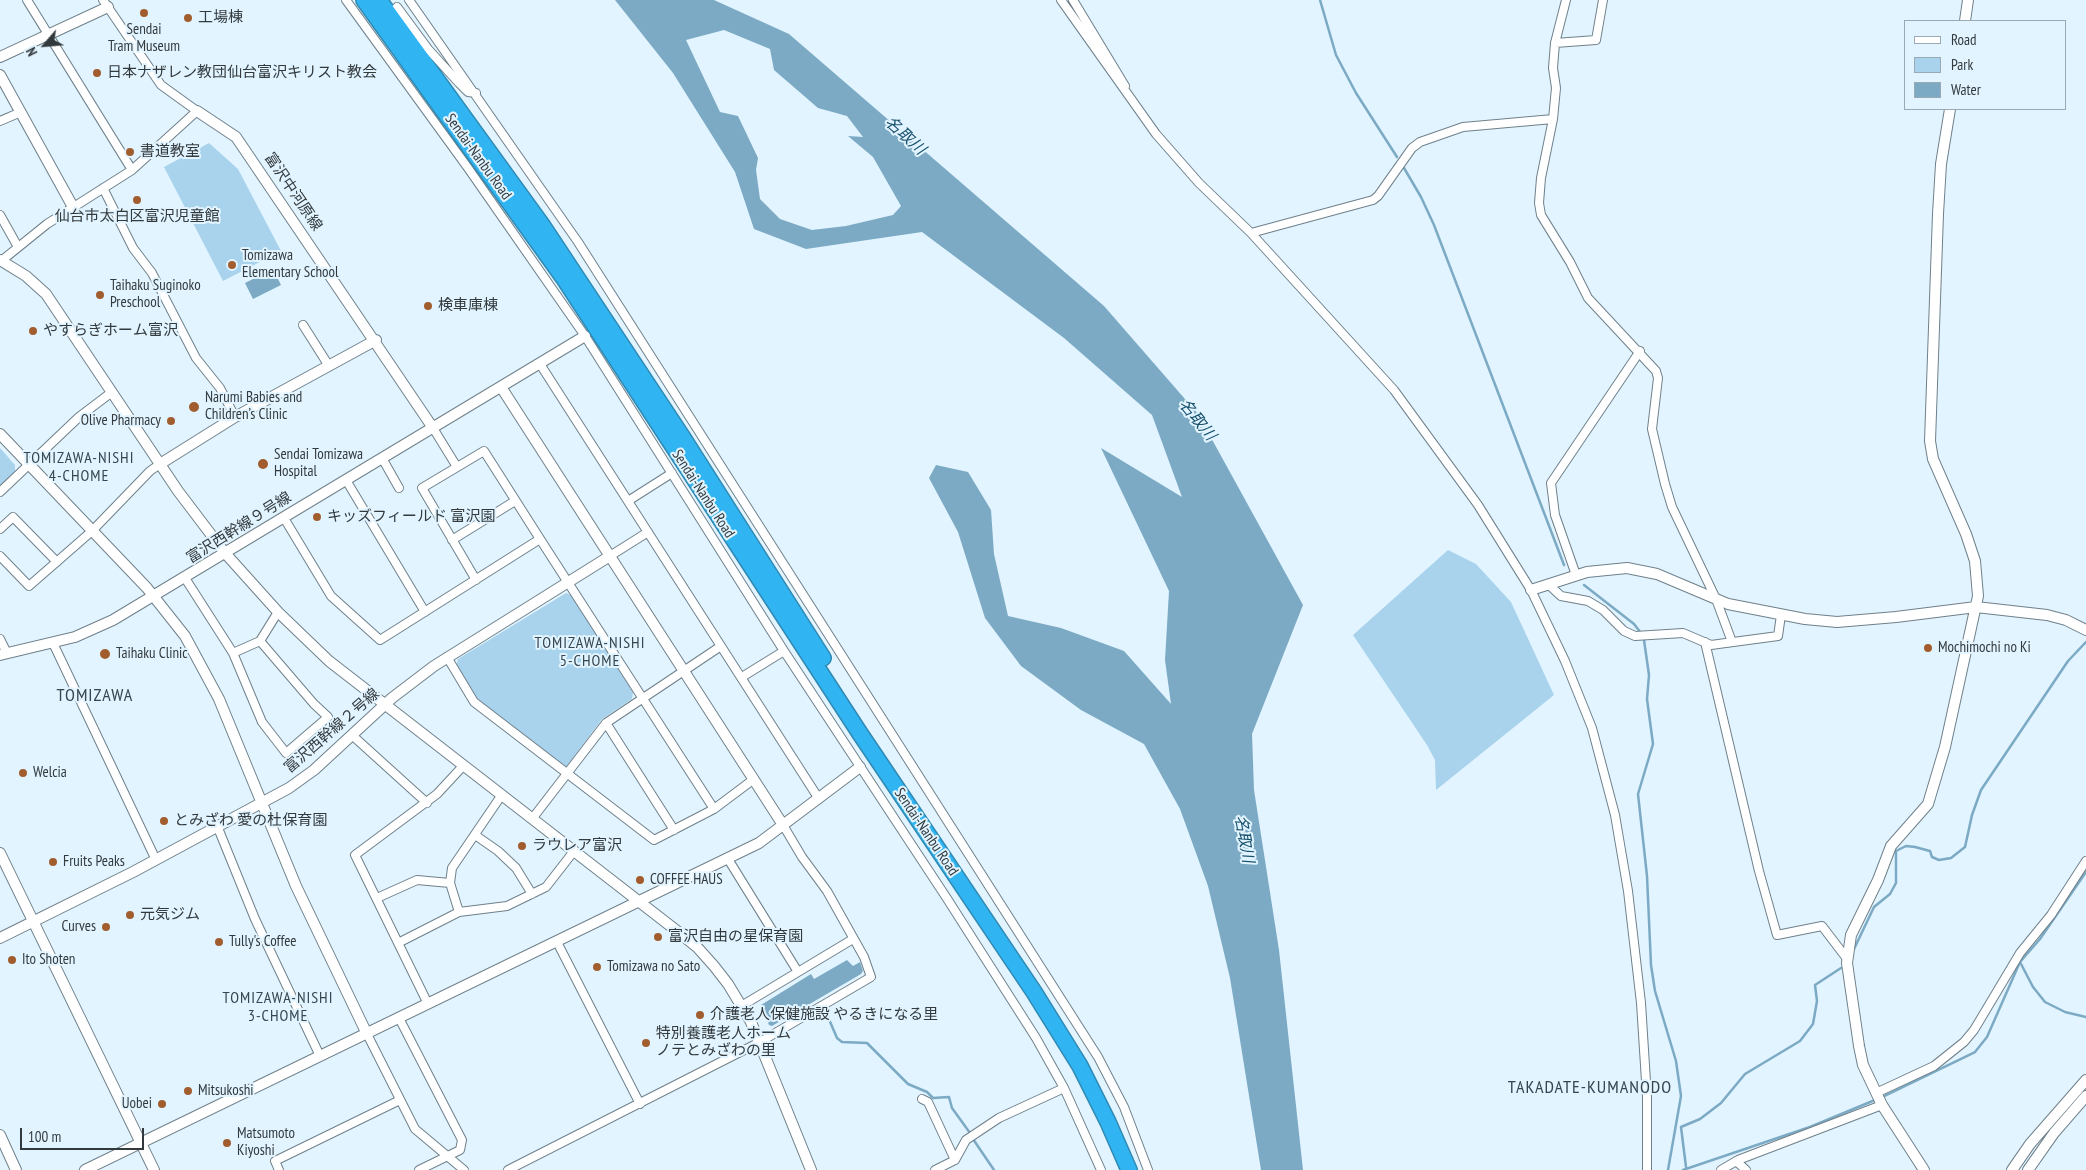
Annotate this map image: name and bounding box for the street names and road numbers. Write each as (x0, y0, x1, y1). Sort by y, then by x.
street label: Sendai-Nanbu Road (441, 111, 515, 203)
street label: 富沢中河原線 (260, 150, 326, 234)
street label: Sendai-Nanbu Road (668, 446, 738, 542)
street label: 富沢西幹線９号線 (183, 489, 295, 567)
street label: 富沢西幹線２号線 (281, 685, 383, 777)
street label: Sendai-Nanbu Road (890, 785, 962, 879)

